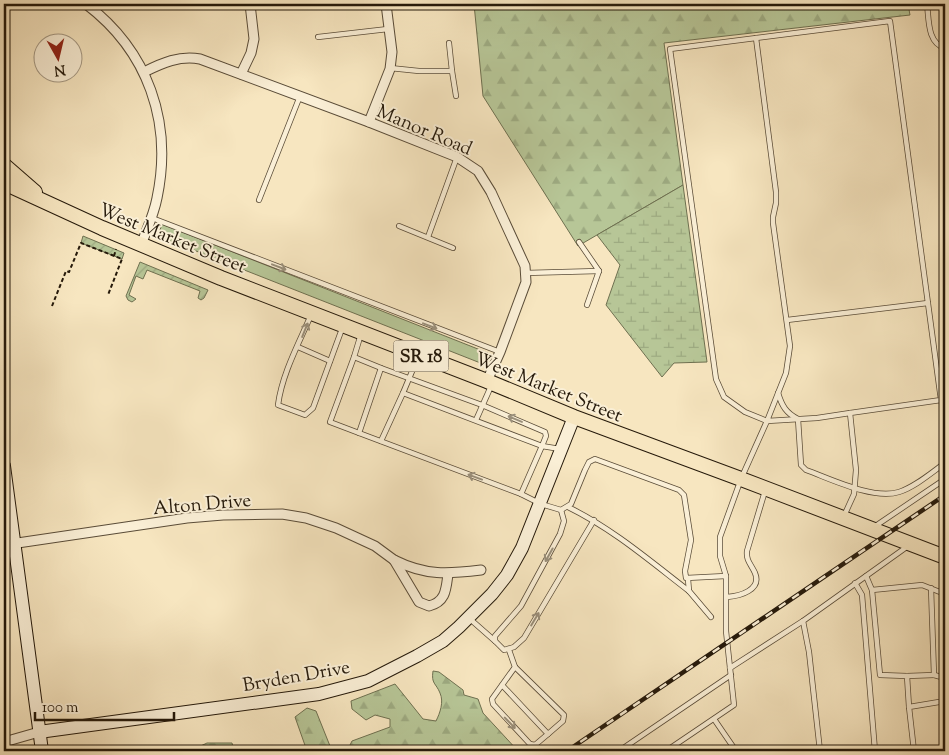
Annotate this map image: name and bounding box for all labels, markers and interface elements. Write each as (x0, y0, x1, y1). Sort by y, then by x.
north arrow (32, 32, 82, 82)
text: N (53, 58, 66, 80)
street label: Manor Road (372, 99, 476, 164)
street label: West Market Street (94, 197, 251, 282)
one-way arrow (271, 263, 286, 272)
one-way arrow (422, 322, 437, 331)
one-way arrow (301, 323, 310, 338)
road number: SR 18 (394, 341, 448, 372)
street label: West Market Street (470, 346, 627, 431)
one-way arrow (508, 414, 523, 423)
one-way arrow (468, 472, 483, 481)
street label: Alton Drive (152, 488, 253, 523)
one-way arrow (544, 547, 553, 562)
one-way arrow (531, 612, 541, 626)
street label: Bryden Drive (241, 655, 352, 700)
scale bar (35, 690, 174, 722)
text: 100 m (42, 698, 79, 719)
one-way arrow (504, 717, 516, 730)

